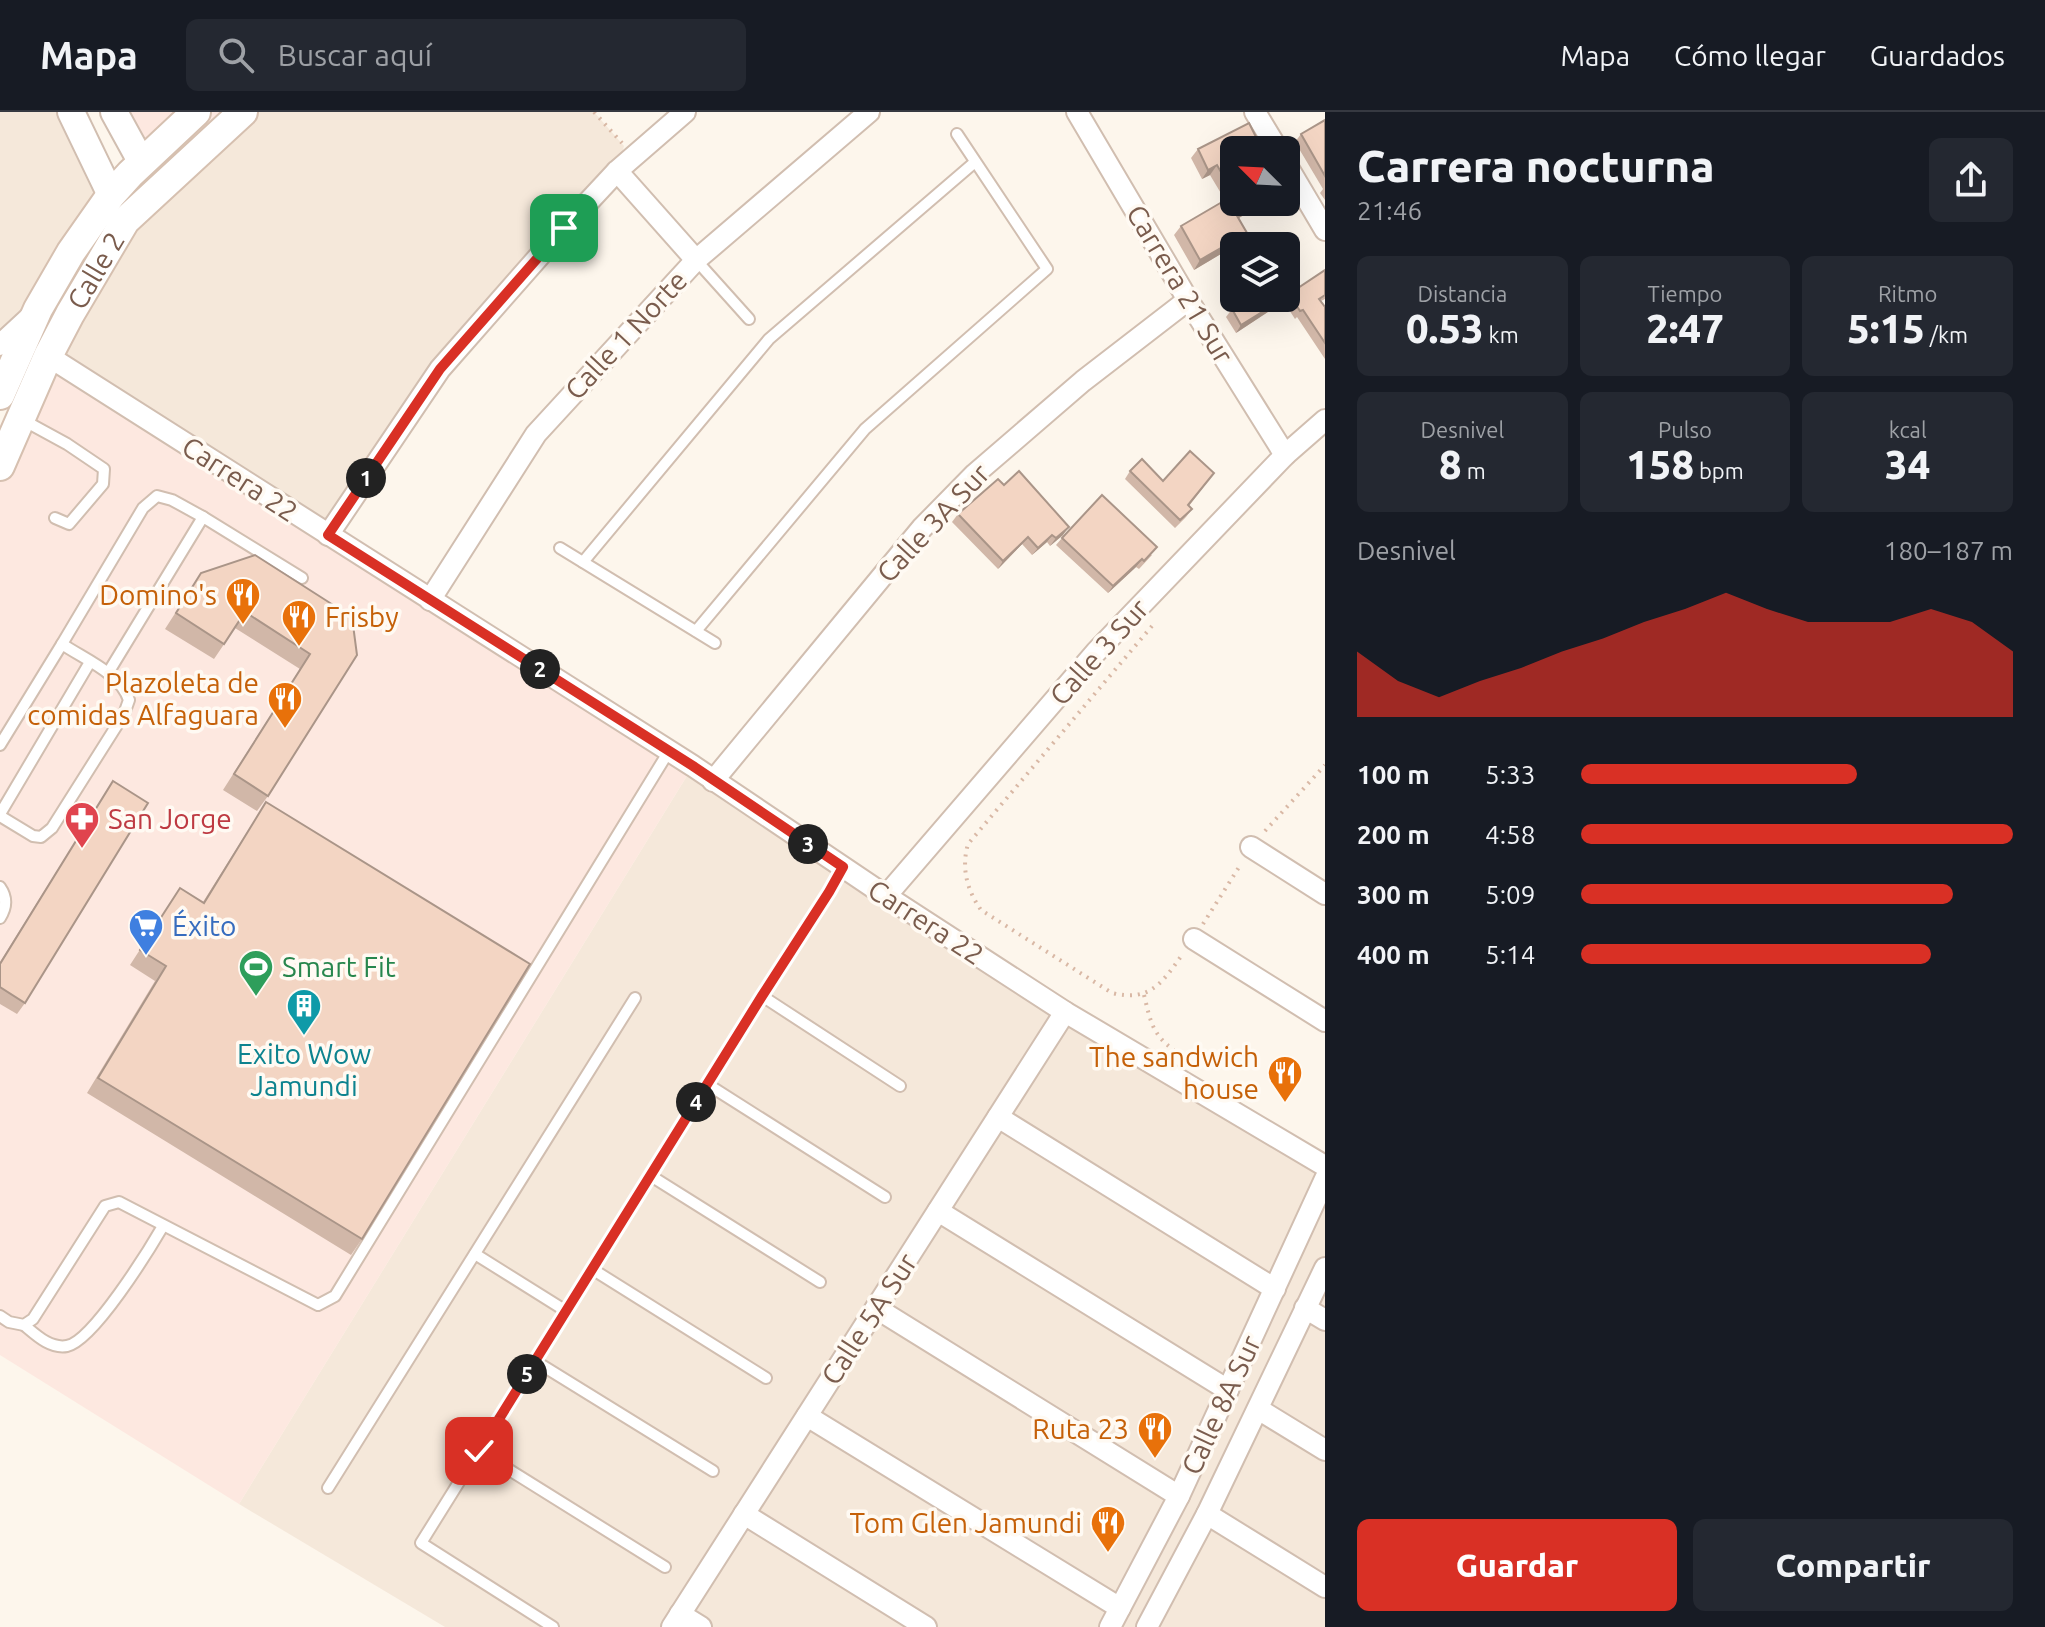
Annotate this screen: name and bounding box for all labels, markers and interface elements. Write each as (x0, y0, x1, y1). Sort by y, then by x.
search box (186, 19, 746, 91)
icon: search (214, 33, 258, 77)
text: Mapa (40, 34, 138, 76)
text: Buscar aquí (278, 38, 432, 72)
text: Mapa (1561, 40, 1630, 71)
text: Cómo llegar (1674, 40, 1826, 71)
text: Guardados (1870, 40, 2005, 71)
north arrow (1220, 136, 1300, 216)
map controls (1220, 136, 1300, 312)
button: share (1929, 138, 2013, 222)
text: Carrera nocturna (1357, 141, 1715, 190)
pin (530, 194, 598, 262)
text: 21:46 (1357, 196, 1422, 225)
street label: Carrera 21 Sur (1121, 199, 1240, 369)
icon: arrive (542, 206, 586, 250)
street label: Calle 2 (61, 226, 130, 314)
button: layers (1220, 232, 1300, 312)
street label: Calle 1 Norte (558, 264, 693, 405)
text: Distancia (1417, 281, 1507, 306)
text: Tiempo (1648, 281, 1722, 306)
text: Ritmo (1878, 281, 1937, 306)
text: 0.53 (1406, 306, 1484, 351)
text: 2:47 (1646, 306, 1724, 351)
text: 5:15 (1847, 306, 1925, 351)
text: km (1484, 322, 1519, 347)
text: /km (1925, 322, 1968, 347)
text: Desnivel (1420, 417, 1504, 442)
text: Pulso (1658, 417, 1712, 442)
text: kcal (1889, 417, 1927, 442)
street label: Carrera 22 (177, 430, 304, 527)
text: 8 (1439, 442, 1462, 487)
text: 158 (1626, 442, 1694, 487)
text: 34 (1885, 442, 1930, 487)
street label: Calle 3A Sur (870, 457, 995, 588)
pin: 1 (346, 458, 386, 498)
text: m (1462, 458, 1486, 483)
text: bpm (1694, 458, 1744, 483)
text: 1 (360, 465, 372, 490)
text: Desnivel (1357, 536, 1456, 565)
text: 180–187 m (1884, 536, 2013, 565)
restaurant icon: Domino's (224, 576, 262, 626)
place label: Domino's (99, 579, 217, 610)
street label: Calle 3 Sur (1043, 592, 1154, 711)
restaurant icon: Frisby (280, 598, 318, 648)
place label: Frisby (325, 601, 399, 632)
pin: 2 (520, 649, 560, 689)
text: 2 (534, 656, 546, 681)
place label: Plazoleta de comidas Alfaguara (27, 667, 259, 730)
restaurant icon: Plazoleta de comidas Alfaguara (266, 680, 304, 730)
text: 100 m (1357, 760, 1430, 789)
text: 5:33 (1485, 760, 1535, 789)
pharmacy icon: San Jorge (63, 800, 101, 850)
place label: San Jorge (108, 803, 232, 834)
text: 200 m (1357, 820, 1430, 849)
text: 4:58 (1485, 820, 1535, 849)
pin: 3 (788, 824, 828, 864)
text: 3 (802, 831, 814, 856)
street label: Carrera 22 (863, 873, 990, 970)
text: 300 m (1357, 880, 1430, 909)
text: 5:09 (1485, 880, 1535, 909)
supermarket icon: Éxito (127, 907, 165, 957)
place label: Éxito (172, 909, 236, 941)
text: 400 m (1357, 940, 1430, 969)
text: 5:14 (1485, 940, 1535, 969)
sports icon: Smart Fit (237, 948, 275, 998)
place label: Smart Fit (282, 951, 396, 982)
building icon: Exito Wow Jamundi (285, 987, 323, 1037)
place label: Exito Wow Jamundi (237, 1038, 371, 1101)
place label: The sandwich house (1089, 1041, 1259, 1104)
restaurant icon: The sandwich house (1266, 1054, 1304, 1104)
pin: 4 (676, 1082, 716, 1122)
text: 4 (690, 1089, 702, 1114)
street label: Calle 5A Sur (815, 1247, 923, 1390)
street label: Calle 8A Sur (1175, 1330, 1266, 1479)
pin: 5 (507, 1354, 547, 1394)
text: 5 (521, 1361, 533, 1386)
restaurant icon: Ruta 23 (1136, 1410, 1174, 1460)
place label: Ruta 23 (1032, 1413, 1129, 1444)
pin (445, 1417, 513, 1485)
icon: check (457, 1429, 501, 1473)
restaurant icon: Tom Glen Jamundi (1089, 1504, 1127, 1554)
place label: Tom Glen Jamundi (850, 1507, 1082, 1538)
button: Guardar (1357, 1519, 1677, 1611)
button: Compartir (1693, 1519, 2013, 1611)

